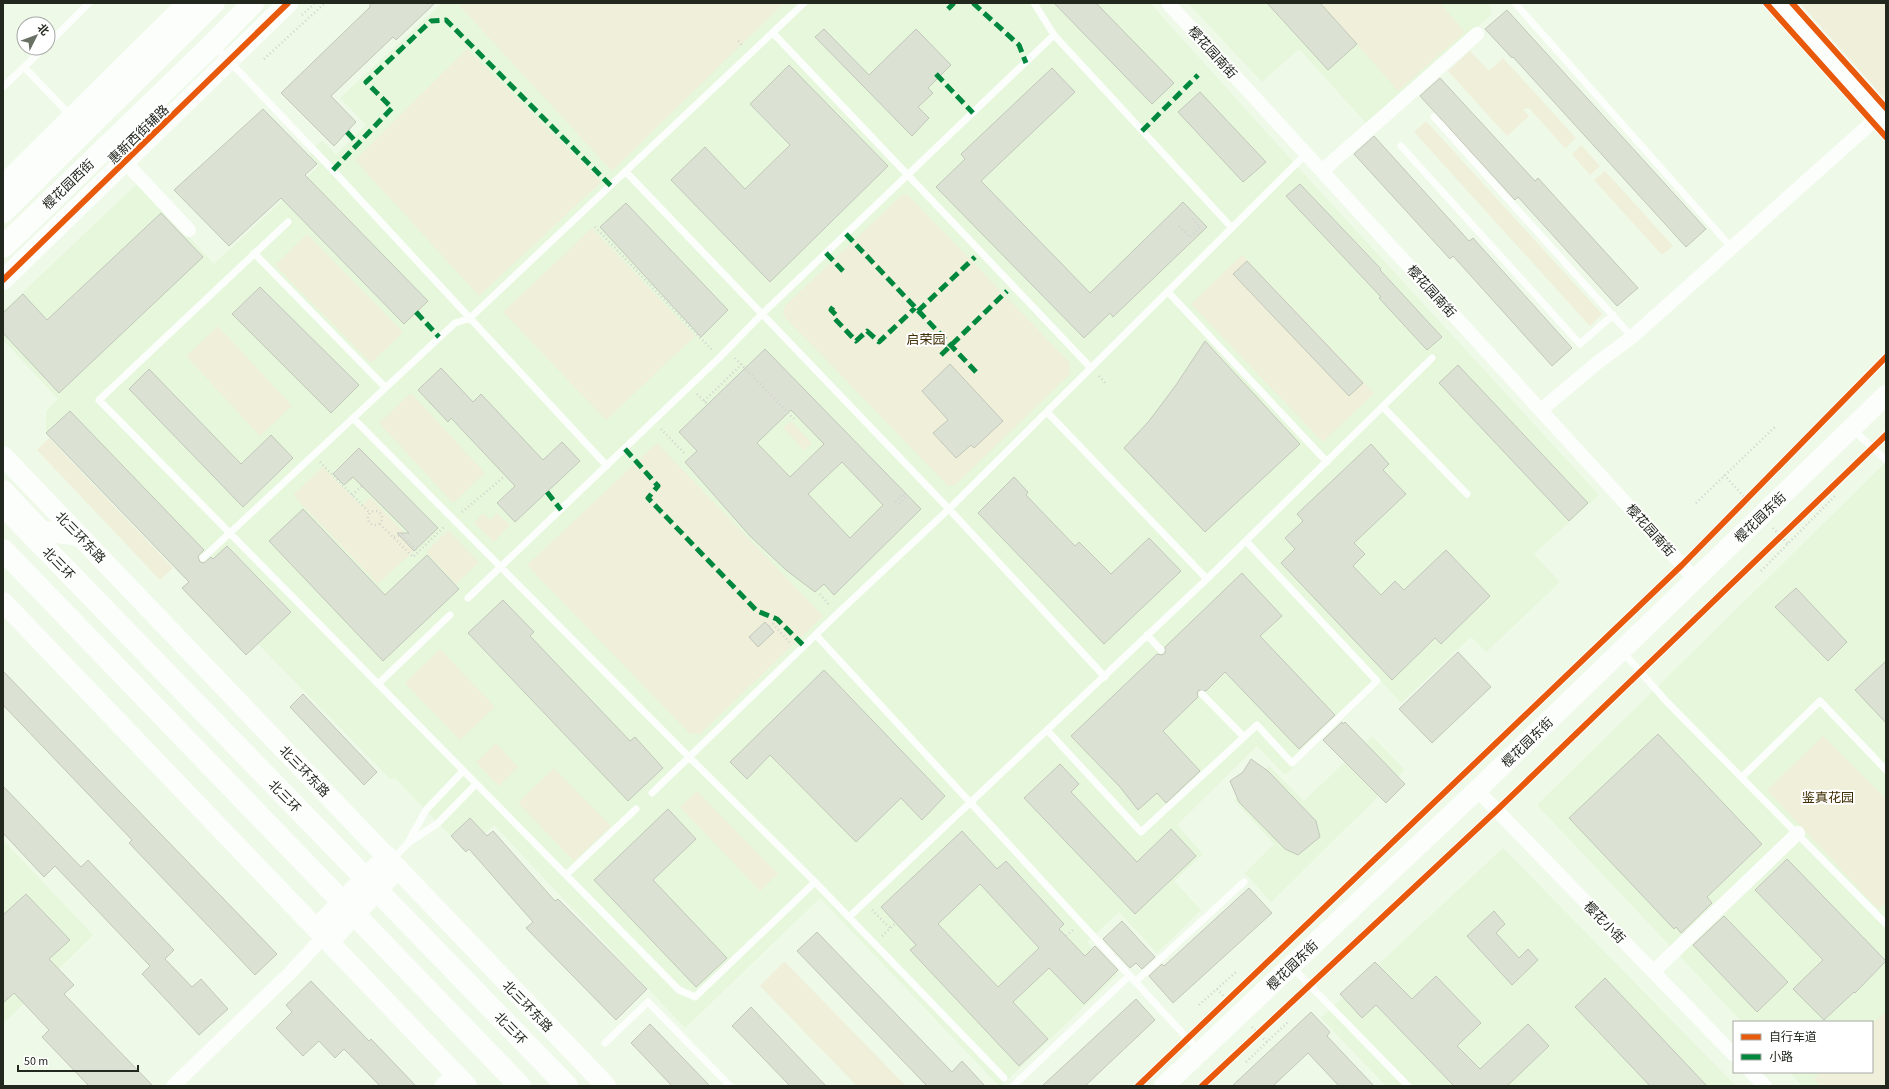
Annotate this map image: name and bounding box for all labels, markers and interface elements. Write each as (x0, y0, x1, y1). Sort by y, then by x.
north arrow (16, 16, 56, 56)
text: 北 (34, 21, 52, 39)
street label: 樱花园南街 (1184, 22, 1241, 83)
street label: 惠新西街辅路 (104, 101, 173, 168)
street label: 樱花园西街 (39, 156, 98, 214)
street label: 樱花园南街 (1403, 261, 1460, 322)
park label: 启荣园 (906, 331, 946, 349)
street label: 樱花园东街 (1731, 489, 1790, 547)
street label: 樱花园南街 (1622, 500, 1679, 561)
street label: 北三环东路 (53, 508, 109, 566)
street label: 北三环 (40, 544, 78, 582)
street label: 樱花园东街 (1498, 714, 1557, 772)
street label: 北三环东路 (277, 742, 333, 800)
street label: 北三环 (266, 777, 304, 815)
park label: 鉴真花园 (1802, 789, 1854, 807)
street label: 樱花小街 (1580, 898, 1629, 948)
street label: 樱花园东街 (1263, 937, 1322, 995)
street label: 北三环东路 (500, 977, 556, 1035)
street label: 北三环 (492, 1009, 530, 1047)
legend (1733, 1021, 1873, 1073)
text: 自行车道 (1769, 1029, 1817, 1046)
scale bar (18, 1047, 138, 1073)
text: 小路 (1769, 1049, 1793, 1066)
text: 50 m (24, 1053, 48, 1070)

